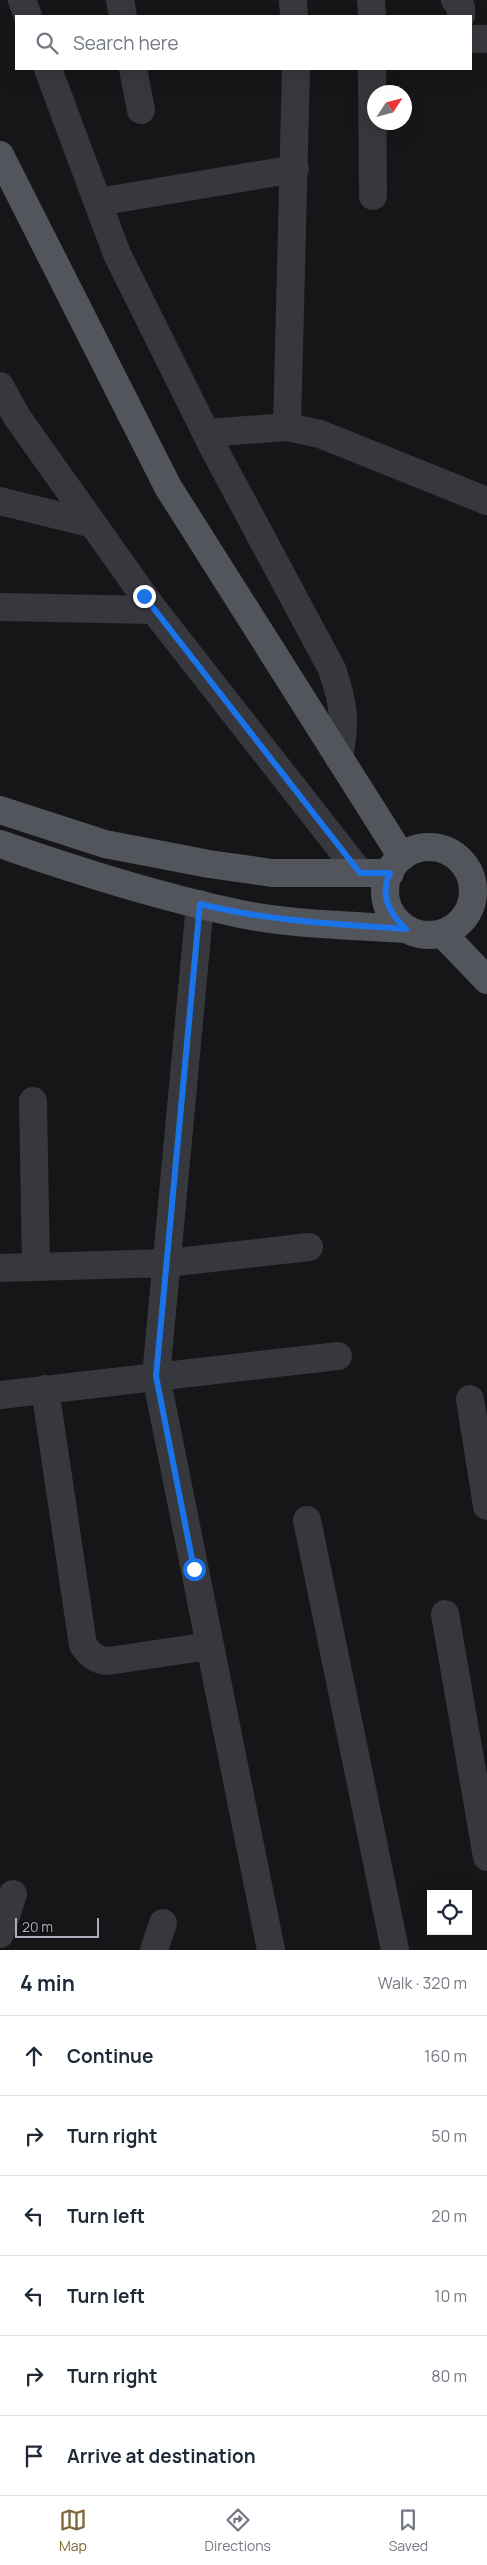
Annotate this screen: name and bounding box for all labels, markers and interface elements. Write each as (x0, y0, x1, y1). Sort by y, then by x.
search box (15, 15, 472, 70)
icon: search (33, 29, 61, 57)
text: Search here (73, 30, 179, 56)
north arrow (367, 85, 412, 130)
route end (133, 585, 156, 608)
route start (183, 1558, 206, 1581)
map controls (427, 1890, 472, 1935)
button: locate (427, 1890, 472, 1935)
scale bar (15, 1915, 99, 1938)
text: 20 m (22, 1917, 53, 1936)
text: 4 min (20, 1969, 75, 1997)
text: Walk · 320 m (378, 1972, 467, 1994)
icon: ahead (20, 2042, 48, 2070)
text: Continue (67, 2043, 153, 2069)
text: 160 m (424, 2045, 467, 2067)
icon: right (20, 2122, 48, 2150)
text: Turn right (67, 2123, 157, 2149)
text: 50 m (431, 2125, 467, 2147)
icon: left (20, 2202, 48, 2230)
text: Turn left (67, 2203, 145, 2229)
text: 20 m (431, 2205, 467, 2227)
icon: left (20, 2282, 48, 2310)
text: Turn left (67, 2283, 145, 2309)
text: 10 m (434, 2285, 467, 2307)
icon: right (20, 2362, 48, 2390)
text: Turn right (67, 2363, 157, 2389)
text: 80 m (431, 2365, 467, 2387)
icon: arrive (20, 2442, 48, 2470)
text: Arrive at destination (67, 2443, 256, 2469)
tab: Map (59, 2506, 87, 2555)
tab: Directions (205, 2506, 271, 2555)
tab: Saved (389, 2506, 428, 2555)

